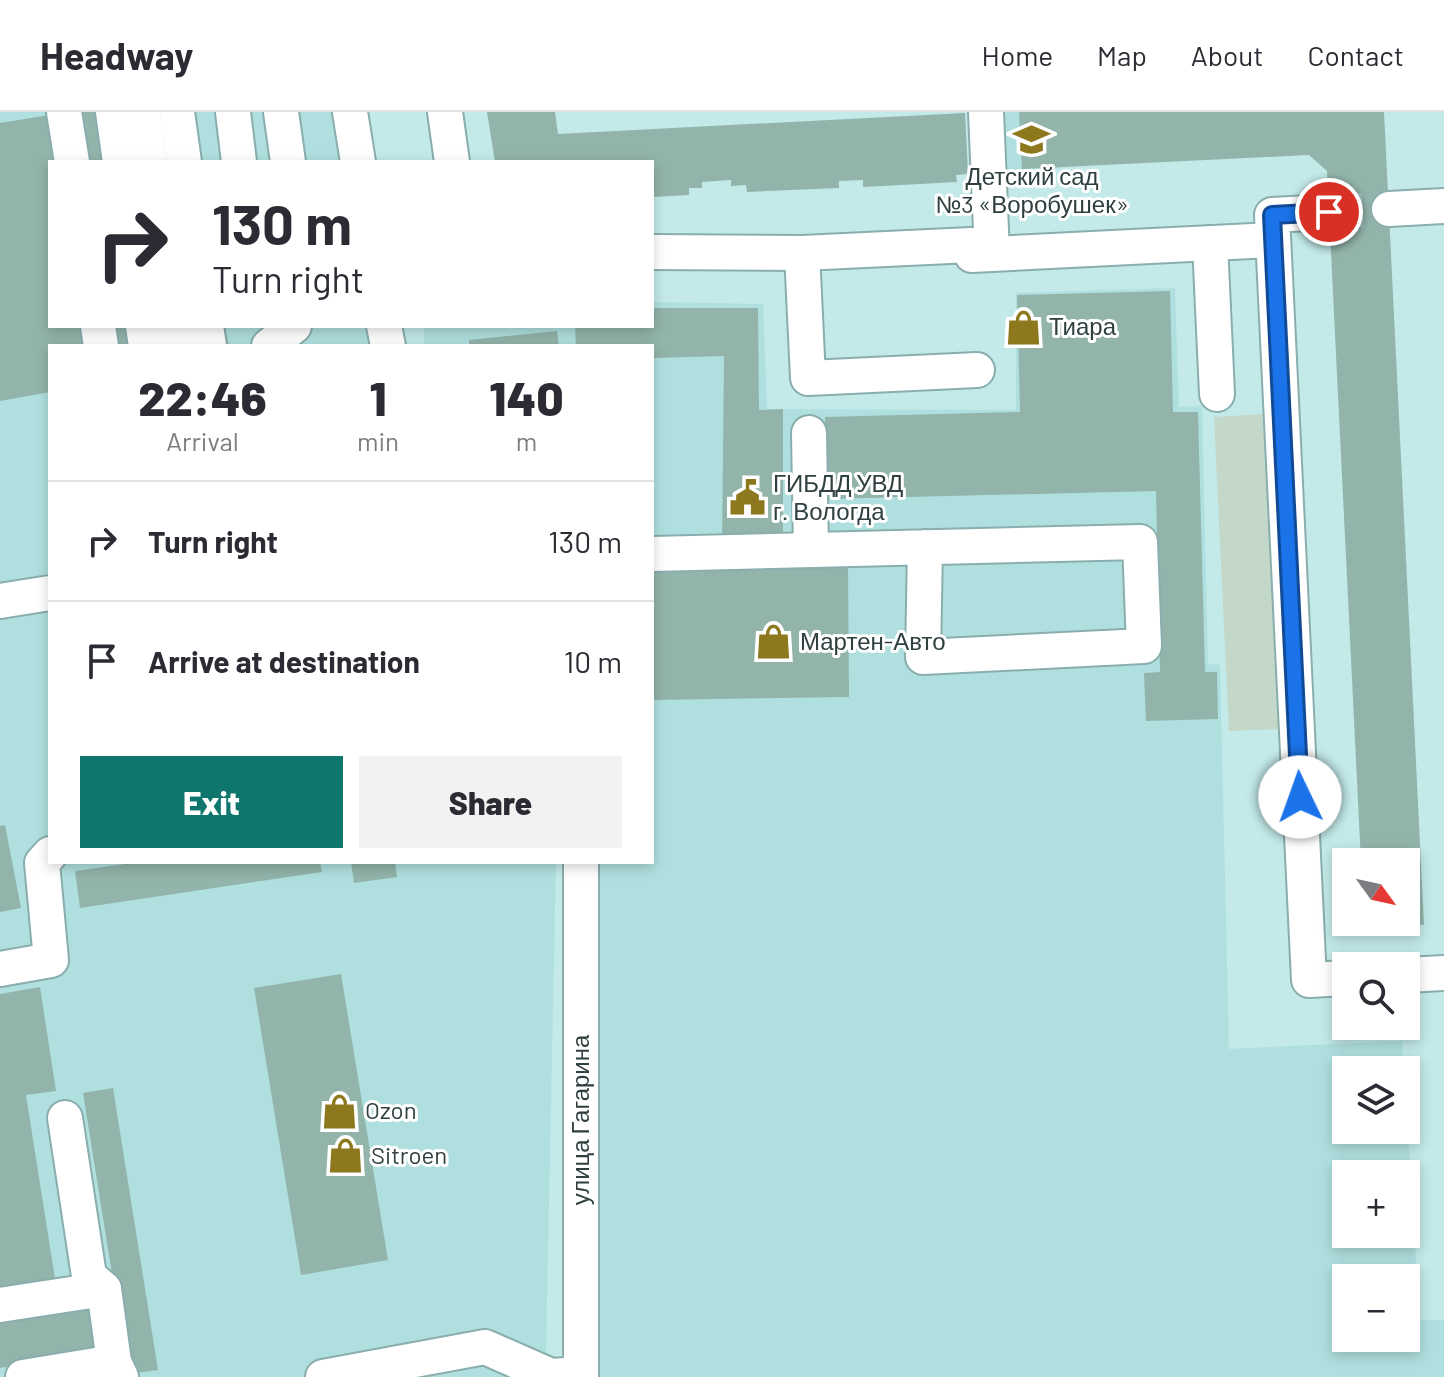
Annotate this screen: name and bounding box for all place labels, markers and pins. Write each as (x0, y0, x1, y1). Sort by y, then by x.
school or university icon: Детский сад №3 «Воробушек» (1013, 121, 1051, 159)
place label: Детский сад №3 «Воробушек» (935, 161, 1129, 218)
pin (1295, 178, 1363, 246)
shop icon: Тиара (1004, 308, 1042, 346)
place label: Тиара (1049, 311, 1117, 340)
place label: ГИБДД УВД г. Вологда (773, 468, 903, 525)
public building icon: ГИБДД УВД г. Вологда (728, 479, 766, 517)
shop icon: Мартен-Авто (755, 623, 793, 661)
place label: Мартен-Авто (800, 626, 946, 655)
shop icon: Ozon (320, 1092, 358, 1130)
place label: Ozon (365, 1095, 417, 1124)
shop icon: Sitroen (326, 1137, 364, 1175)
place label: Sitroen (371, 1140, 447, 1169)

